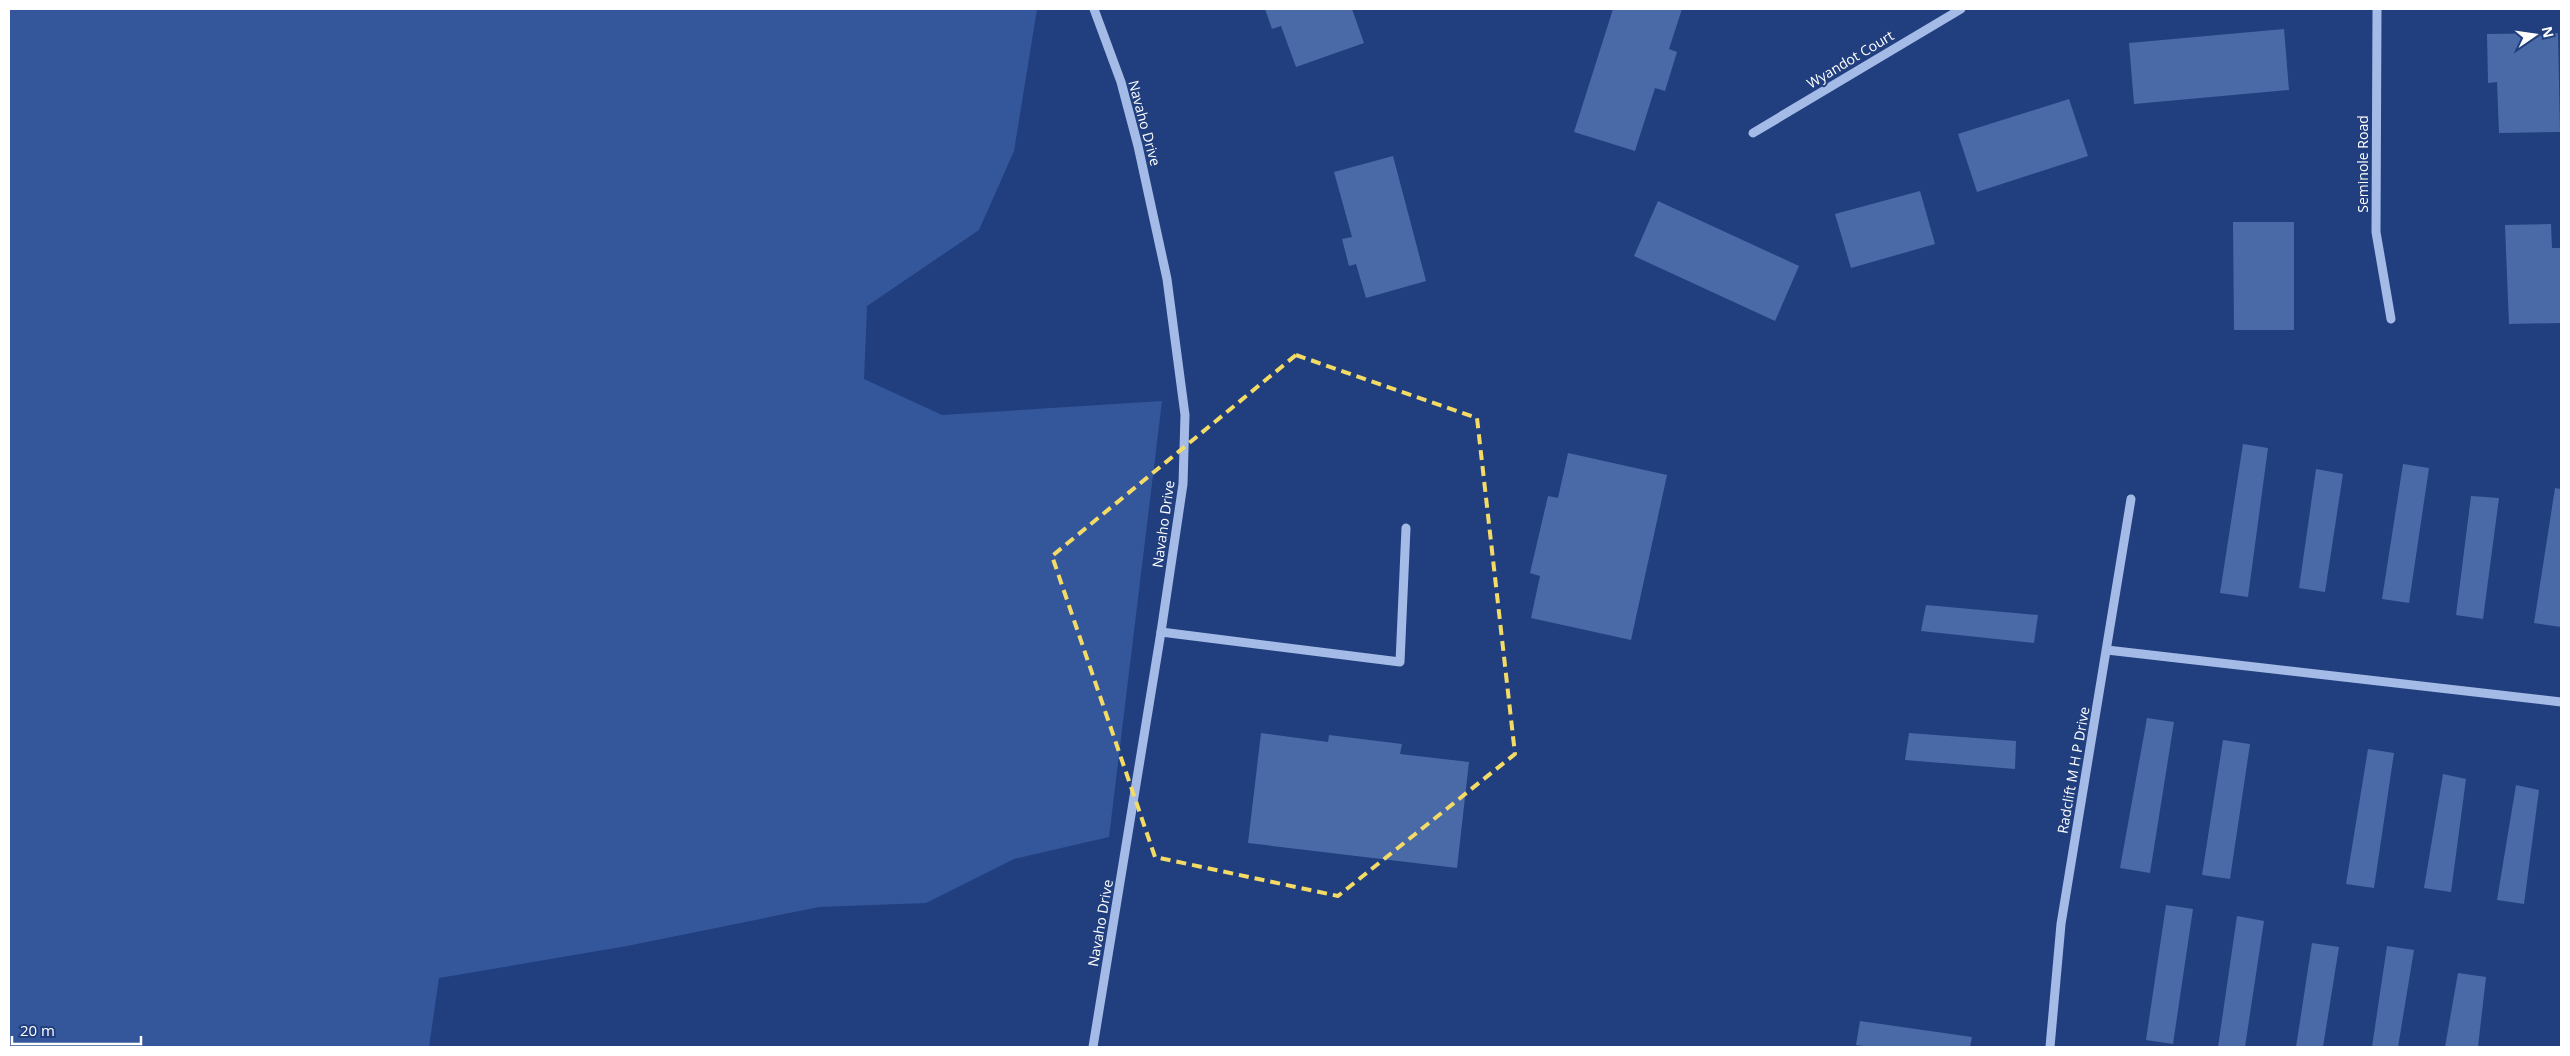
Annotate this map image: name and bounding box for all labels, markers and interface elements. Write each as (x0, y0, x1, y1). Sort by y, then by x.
north arrow (2510, 10, 2560, 60)
text: N (2538, 24, 2559, 40)
street label: Wyandot Court (1803, 25, 1897, 93)
street label: Navaho Drive (1124, 78, 1166, 168)
street label: Seminole Road (2353, 115, 2372, 213)
street label: Navaho Drive (1147, 479, 1179, 569)
street label: Radclift M H P Drive (2052, 705, 2094, 835)
street label: Navaho Drive (1083, 878, 1117, 968)
scale bar (12, 1014, 141, 1046)
text: 20 m (20, 1020, 55, 1040)

